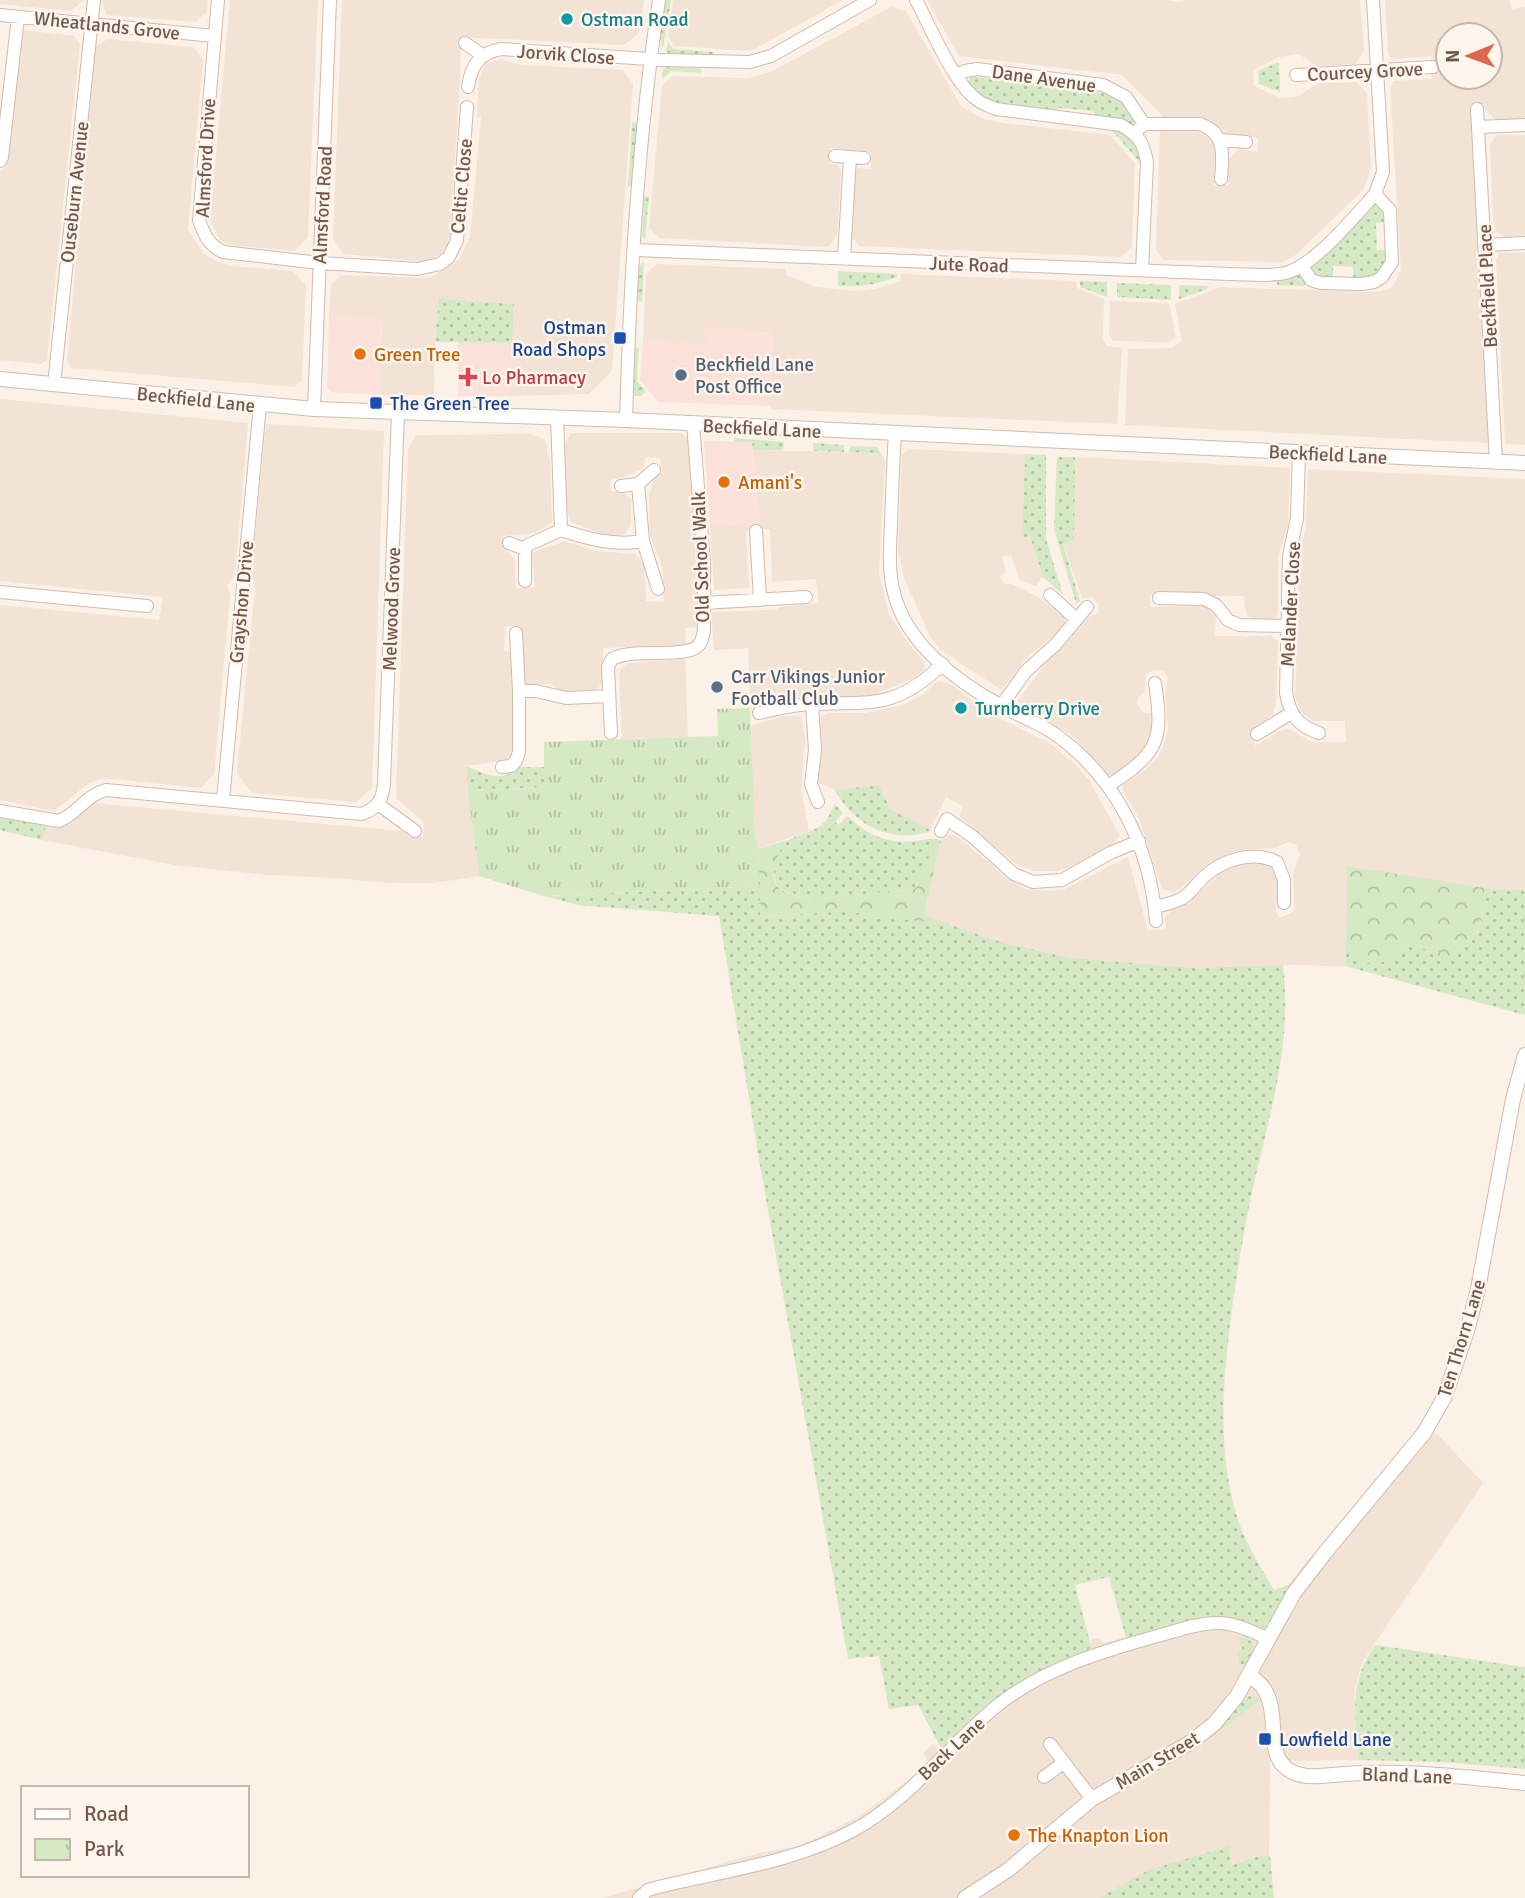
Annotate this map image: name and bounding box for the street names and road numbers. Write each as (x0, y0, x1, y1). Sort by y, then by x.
street label: Wheatlands Grove (33, 6, 181, 46)
street label: Jorvik Close (516, 40, 616, 70)
street label: Courcey Grove (1307, 57, 1424, 87)
street label: Dane Avenue (990, 60, 1098, 98)
street label: Almsford Drive (191, 97, 221, 219)
street label: Ouseburn Avenue (56, 120, 94, 264)
street label: Celtic Close (446, 137, 478, 235)
street label: Almsford Road (308, 145, 338, 265)
street label: Beckfield Place (1473, 223, 1503, 349)
street label: Jute Road (929, 252, 1009, 278)
street label: Beckfield Lane (135, 382, 256, 418)
street label: Beckfield Lane (702, 414, 822, 444)
street label: Beckfield Lane (1268, 440, 1388, 470)
street label: Old School Walk (687, 490, 715, 623)
street label: Grayshon Drive (225, 540, 259, 664)
street label: Melander Close (1276, 541, 1306, 667)
street label: Melwood Grove (378, 547, 406, 672)
street label: Ten Thorn Lane (1433, 1276, 1491, 1400)
street label: Back Lane (913, 1712, 990, 1786)
street label: Main Street (1111, 1726, 1204, 1795)
street label: Bland Lane (1361, 1762, 1453, 1790)

